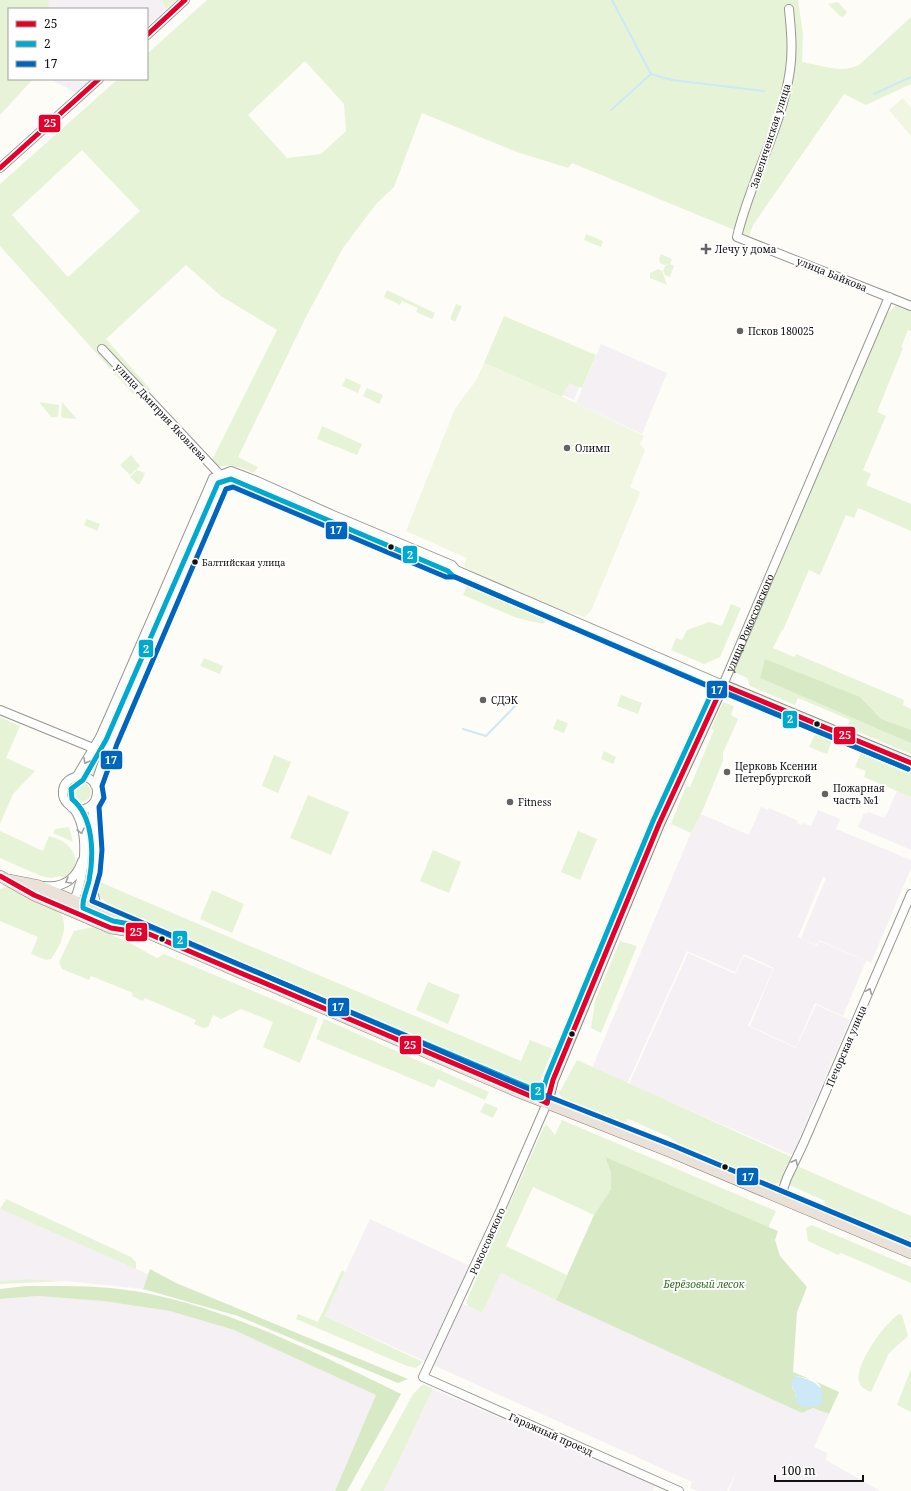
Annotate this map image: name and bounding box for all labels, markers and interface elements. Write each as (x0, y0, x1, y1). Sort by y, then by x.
legend (8, 8, 148, 80)
text: 25 (44, 15, 57, 32)
text: 2 (44, 35, 51, 52)
text: 17 (44, 55, 58, 72)
street label: Завеличенская улица (746, 81, 794, 190)
line badge: 25 (38, 114, 61, 133)
text: 25 (44, 115, 56, 130)
place label: Лечу у дома (715, 242, 777, 256)
marker: Лечу у дома (700, 243, 712, 255)
street label: улица Байкова (795, 253, 870, 295)
place label: Псков 180025 (748, 324, 814, 338)
marker: Псков 180025 (735, 326, 745, 336)
street label: улица Дмитрия Яковлева (112, 360, 210, 464)
place label: Олимп (575, 441, 611, 455)
marker: Олимп (562, 443, 572, 453)
line badge: 17 (325, 521, 348, 540)
text: 17 (330, 522, 342, 537)
unlabelled marker (386, 542, 396, 552)
line badge: 2 (402, 545, 418, 564)
text: 2 (407, 547, 413, 562)
place label: Балтийская улица (202, 556, 285, 569)
marker: Балтийская улица (190, 557, 200, 567)
street label: улица Рокоссовского (722, 572, 777, 674)
line badge: 2 (138, 639, 154, 658)
text: 2 (143, 641, 149, 656)
line badge: 17 (706, 680, 728, 699)
text: 17 (711, 682, 723, 697)
place label: СДЭК (491, 693, 519, 707)
marker: СДЭК (478, 695, 488, 705)
line badge: 2 (782, 710, 798, 729)
text: 2 (787, 711, 793, 726)
unlabelled marker (812, 719, 822, 729)
line badge: 25 (833, 726, 856, 745)
text: 25 (839, 727, 851, 742)
line badge: 17 (100, 750, 123, 770)
text: 17 (105, 752, 117, 767)
one-way arrow (83, 757, 90, 764)
place label: Церковь Ксении Петербургской (735, 759, 818, 785)
marker: Церковь Ксении Петербургской (722, 767, 732, 777)
place label: Пожарная часть №1 (833, 781, 885, 807)
marker: Пожарная часть №1 (820, 789, 830, 799)
place label: Fitness (518, 795, 552, 809)
marker: Fitness (505, 797, 515, 807)
one-way arrow (77, 828, 85, 834)
one-way arrow (65, 877, 72, 884)
line badge: 25 (125, 922, 148, 942)
text: 25 (130, 924, 142, 939)
line badge: 2 (172, 930, 188, 949)
text: 2 (177, 932, 183, 947)
unlabelled marker (157, 934, 167, 944)
one-way arrow (864, 988, 872, 996)
line badge: 17 (327, 997, 350, 1017)
text: 17 (332, 999, 344, 1014)
street label: Печорская улица (822, 1003, 870, 1089)
unlabelled marker (567, 1029, 577, 1039)
line badge: 25 (399, 1035, 422, 1055)
text: 25 (404, 1037, 416, 1052)
line badge: 2 (530, 1082, 545, 1101)
text: 2 (535, 1083, 541, 1098)
one-way arrow (790, 1158, 798, 1166)
unlabelled marker (720, 1162, 730, 1172)
line badge: 17 (736, 1167, 759, 1186)
text: 17 (742, 1169, 754, 1184)
street label: Рокоссовского (466, 1205, 508, 1277)
park label: Берёзовый лесок (663, 1277, 745, 1291)
street label: Гаражный проезд (507, 1409, 595, 1459)
scale bar (775, 1457, 863, 1483)
text: 100 m (781, 1462, 816, 1479)

